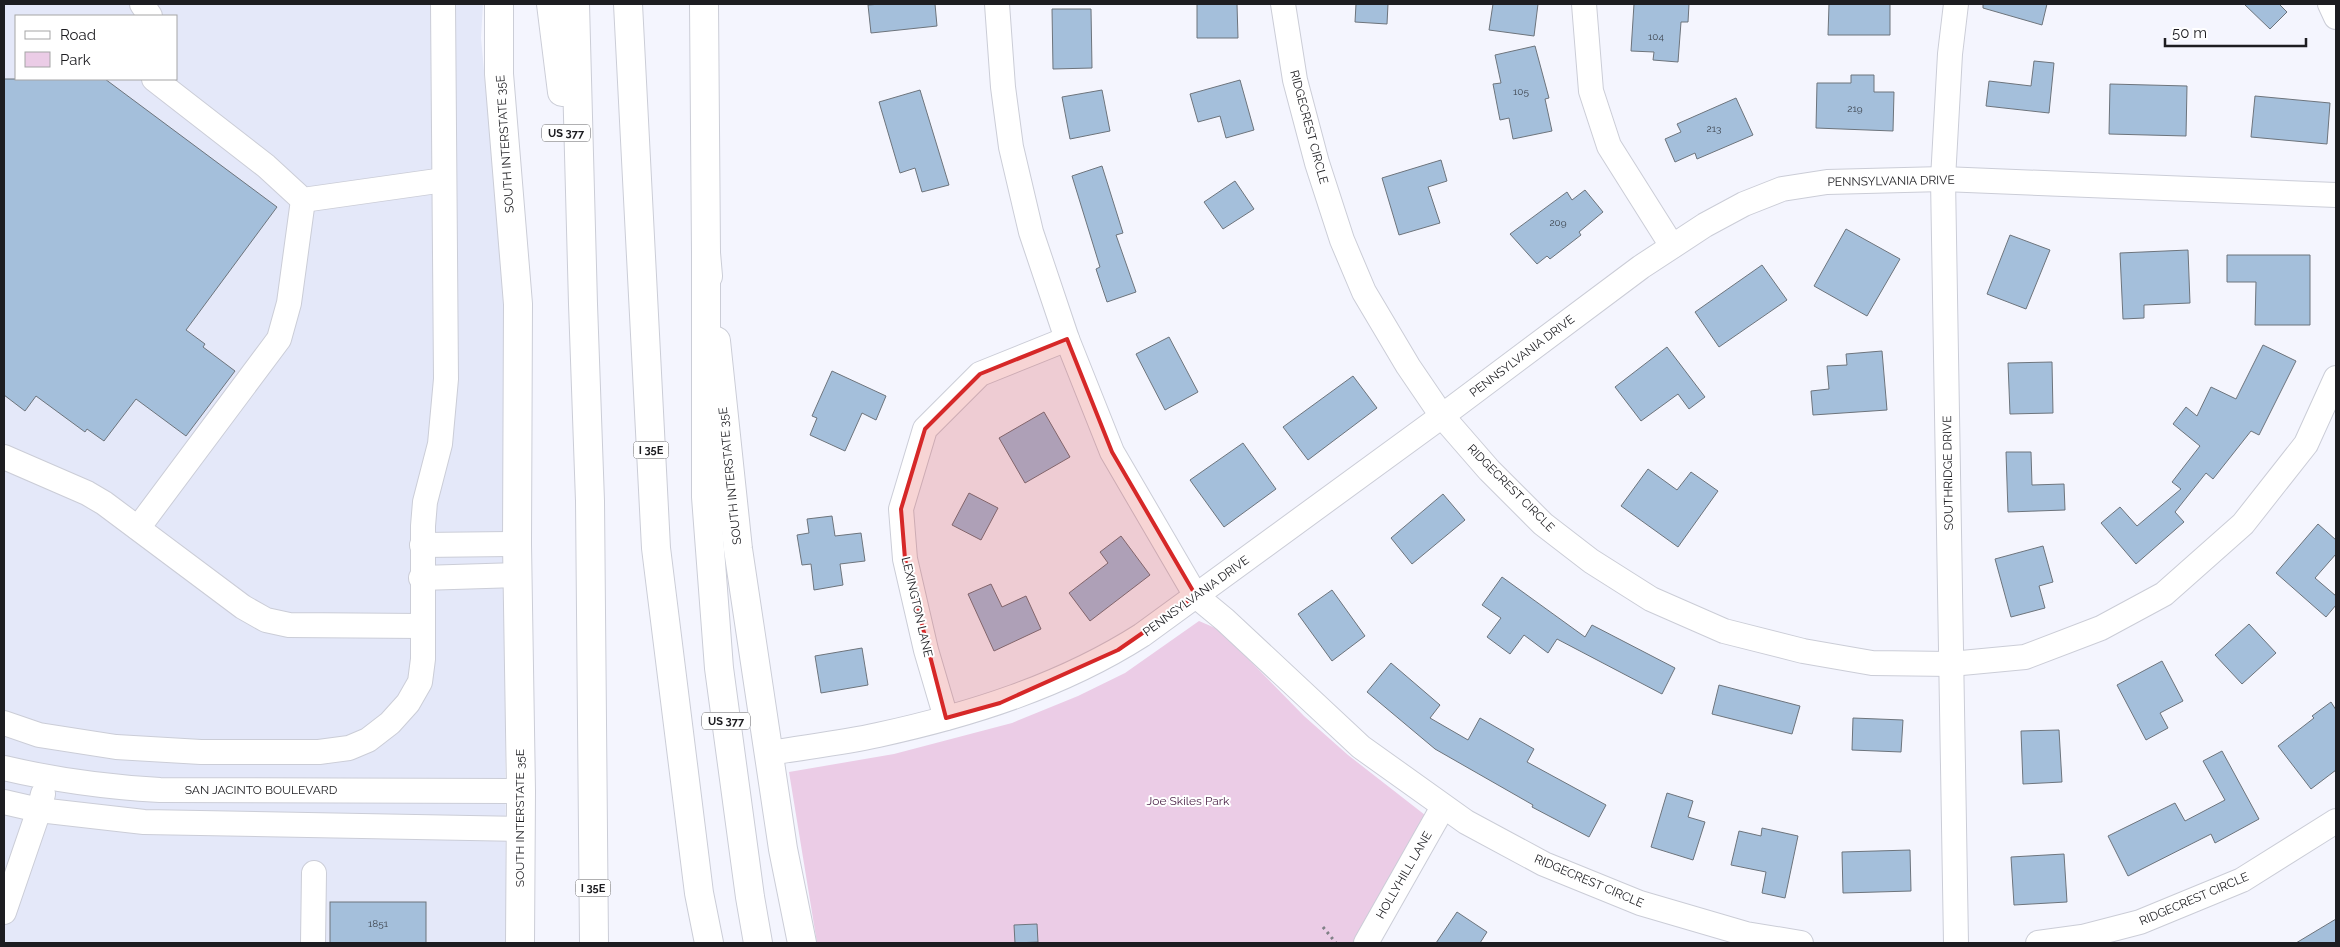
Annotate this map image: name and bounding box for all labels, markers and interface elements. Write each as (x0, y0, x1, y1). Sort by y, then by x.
legend (15, 15, 178, 80)
scale bar (2165, 15, 2306, 47)
text: 50 m (2172, 24, 2207, 42)
text: Road (60, 26, 96, 44)
house number: 104 (1648, 31, 1664, 42)
text: Park (60, 51, 91, 69)
street label: RIDGECREST CIRCLE (1287, 69, 1331, 185)
street label: SOUTH INTERSTATE 35E (493, 75, 517, 213)
house number: 105 (1513, 86, 1529, 97)
house number: 219 (1847, 103, 1863, 114)
house number: 213 (1707, 123, 1721, 134)
road number: US 377 (542, 125, 590, 142)
street label: PENNSYLVANIA DRIVE (1827, 173, 1955, 189)
house number: 209 (1549, 217, 1567, 228)
street label: PENNSYLVANIA DRIVE (1467, 312, 1577, 400)
street label: SOUTH INTERSTATE 35E (716, 406, 744, 546)
street label: SOUTHRIDGE DRIVE (1940, 416, 1956, 530)
road number: I 35E (634, 442, 668, 458)
street label: RIDGECREST CIRCLE (1465, 442, 1557, 534)
street label: PENNSYLVANIA DRIVE (1140, 553, 1252, 639)
street label: LEXINGTON LANE (899, 555, 935, 659)
road number: US 377 (702, 712, 750, 729)
street label: SOUTH INTERSTATE 35E (513, 749, 527, 887)
street label: SAN JACINTO BOULEVARD (185, 783, 338, 797)
park label: Joe Skiles Park (1147, 794, 1230, 808)
street label: HOLLYHILL LANE (1373, 829, 1435, 921)
street label: RIDGECREST CIRCLE (1532, 852, 1646, 910)
street label: RIDGECREST CIRCLE (2137, 870, 2251, 928)
road number: I 35E (576, 880, 610, 896)
house number: 1851 (368, 918, 389, 929)

